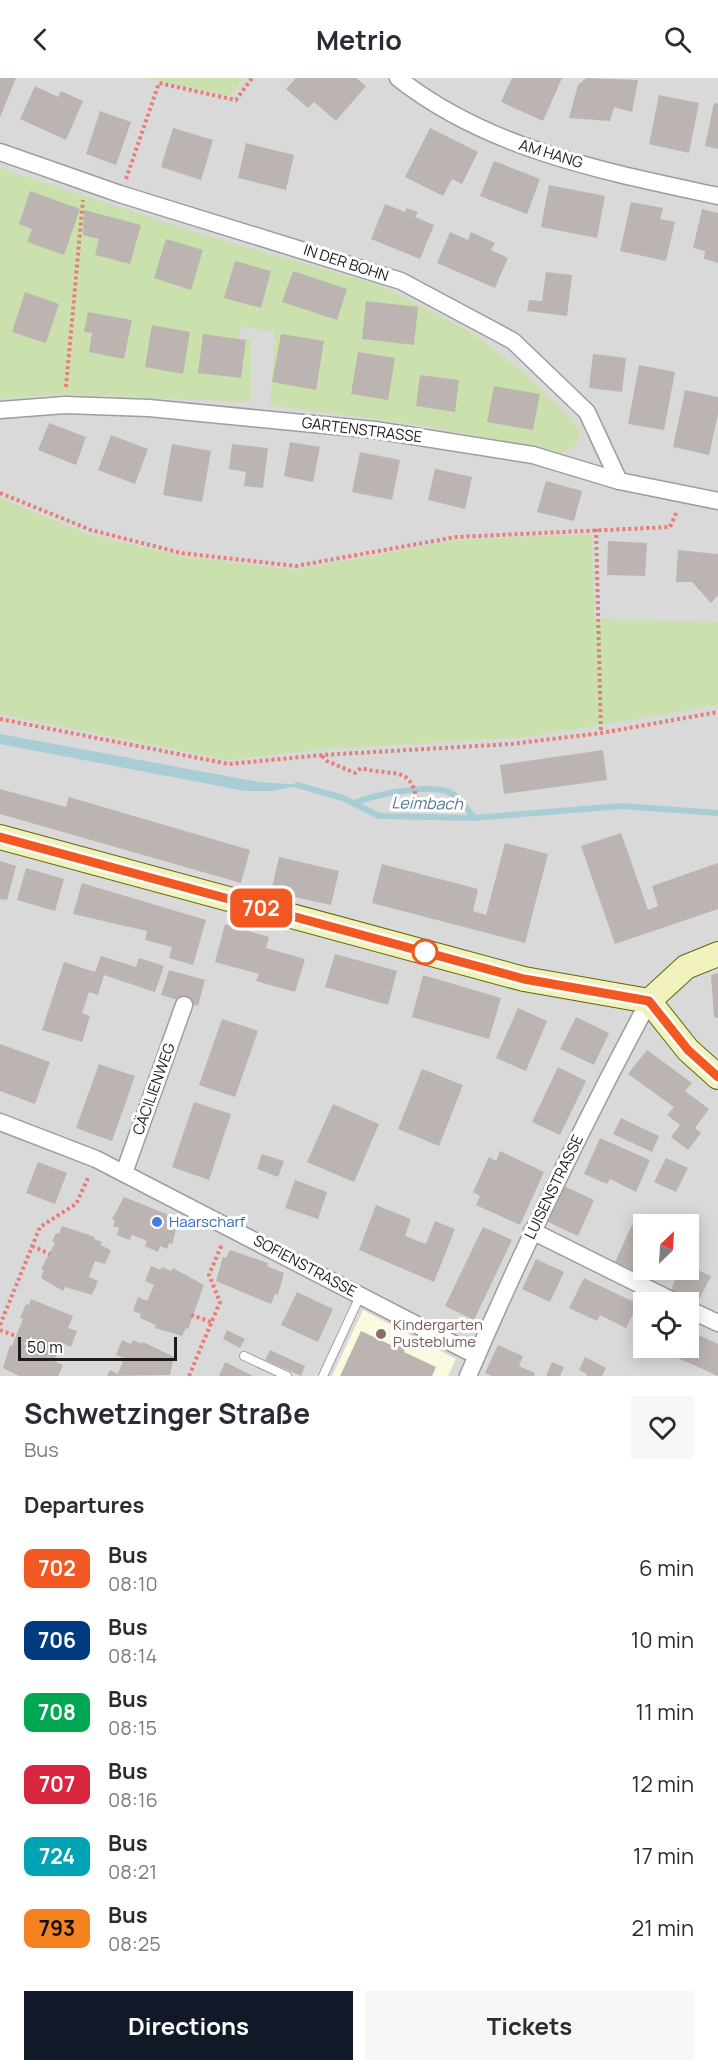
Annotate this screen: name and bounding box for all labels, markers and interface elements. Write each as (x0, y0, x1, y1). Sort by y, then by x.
text: Metrio (316, 21, 402, 58)
icon: back (24, 23, 57, 56)
icon: search (661, 23, 694, 56)
street label: AM HANG (517, 134, 586, 173)
street label: IN DER BOHN (301, 239, 391, 286)
street label: GARTENSTRASSE (301, 412, 423, 447)
water label: Leimbach (391, 791, 463, 815)
line badge: 702 (226, 888, 296, 928)
text: 702 (242, 894, 280, 922)
unlabelled marker (412, 939, 438, 965)
street label: CÄCILIENWEG (127, 1039, 180, 1138)
street label: LUISENSTRASSE (519, 1131, 588, 1243)
place label: Haarscharf (169, 1211, 246, 1232)
north arrow (633, 1214, 699, 1280)
map controls (633, 1214, 699, 1358)
marker: Haarscharf (150, 1215, 164, 1229)
street label: SOFIENSTRASSE (250, 1230, 361, 1302)
button: locate (633, 1292, 699, 1358)
place label: Kindergarten Pusteblume (393, 1314, 483, 1352)
marker: Kindergarten Pusteblume (374, 1327, 388, 1341)
scale bar (18, 1334, 177, 1362)
text: 50 m (27, 1336, 63, 1358)
text: Schwetzinger Straße (24, 1394, 310, 1432)
button: heart (631, 1396, 694, 1459)
text: Bus (24, 1436, 59, 1463)
text: Departures (24, 1490, 144, 1520)
text: Bus (108, 1540, 148, 1570)
text: 6 min (639, 1553, 694, 1583)
text: 702 (38, 1554, 76, 1582)
text: 08:10 (108, 1570, 158, 1597)
text: Bus (108, 1612, 148, 1642)
text: 10 min (631, 1625, 694, 1655)
text: 706 (38, 1626, 76, 1654)
text: 08:14 (108, 1642, 157, 1669)
text: Bus (108, 1684, 148, 1714)
text: 11 min (636, 1697, 694, 1727)
text: 708 (38, 1698, 76, 1726)
text: 08:15 (108, 1714, 157, 1741)
text: Bus (108, 1756, 148, 1786)
text: 12 min (632, 1769, 694, 1799)
text: 707 (39, 1770, 75, 1798)
text: 08:16 (108, 1786, 158, 1813)
text: Bus (108, 1828, 148, 1858)
text: 17 min (633, 1841, 694, 1871)
text: 724 (39, 1842, 75, 1870)
text: 08:21 (108, 1858, 157, 1885)
text: Bus (108, 1900, 148, 1930)
text: 21 min (632, 1913, 694, 1943)
text: 793 (39, 1914, 75, 1942)
text: 08:25 (108, 1930, 161, 1957)
button: Directions (24, 1991, 353, 2060)
button: Tickets (365, 1991, 694, 2060)

